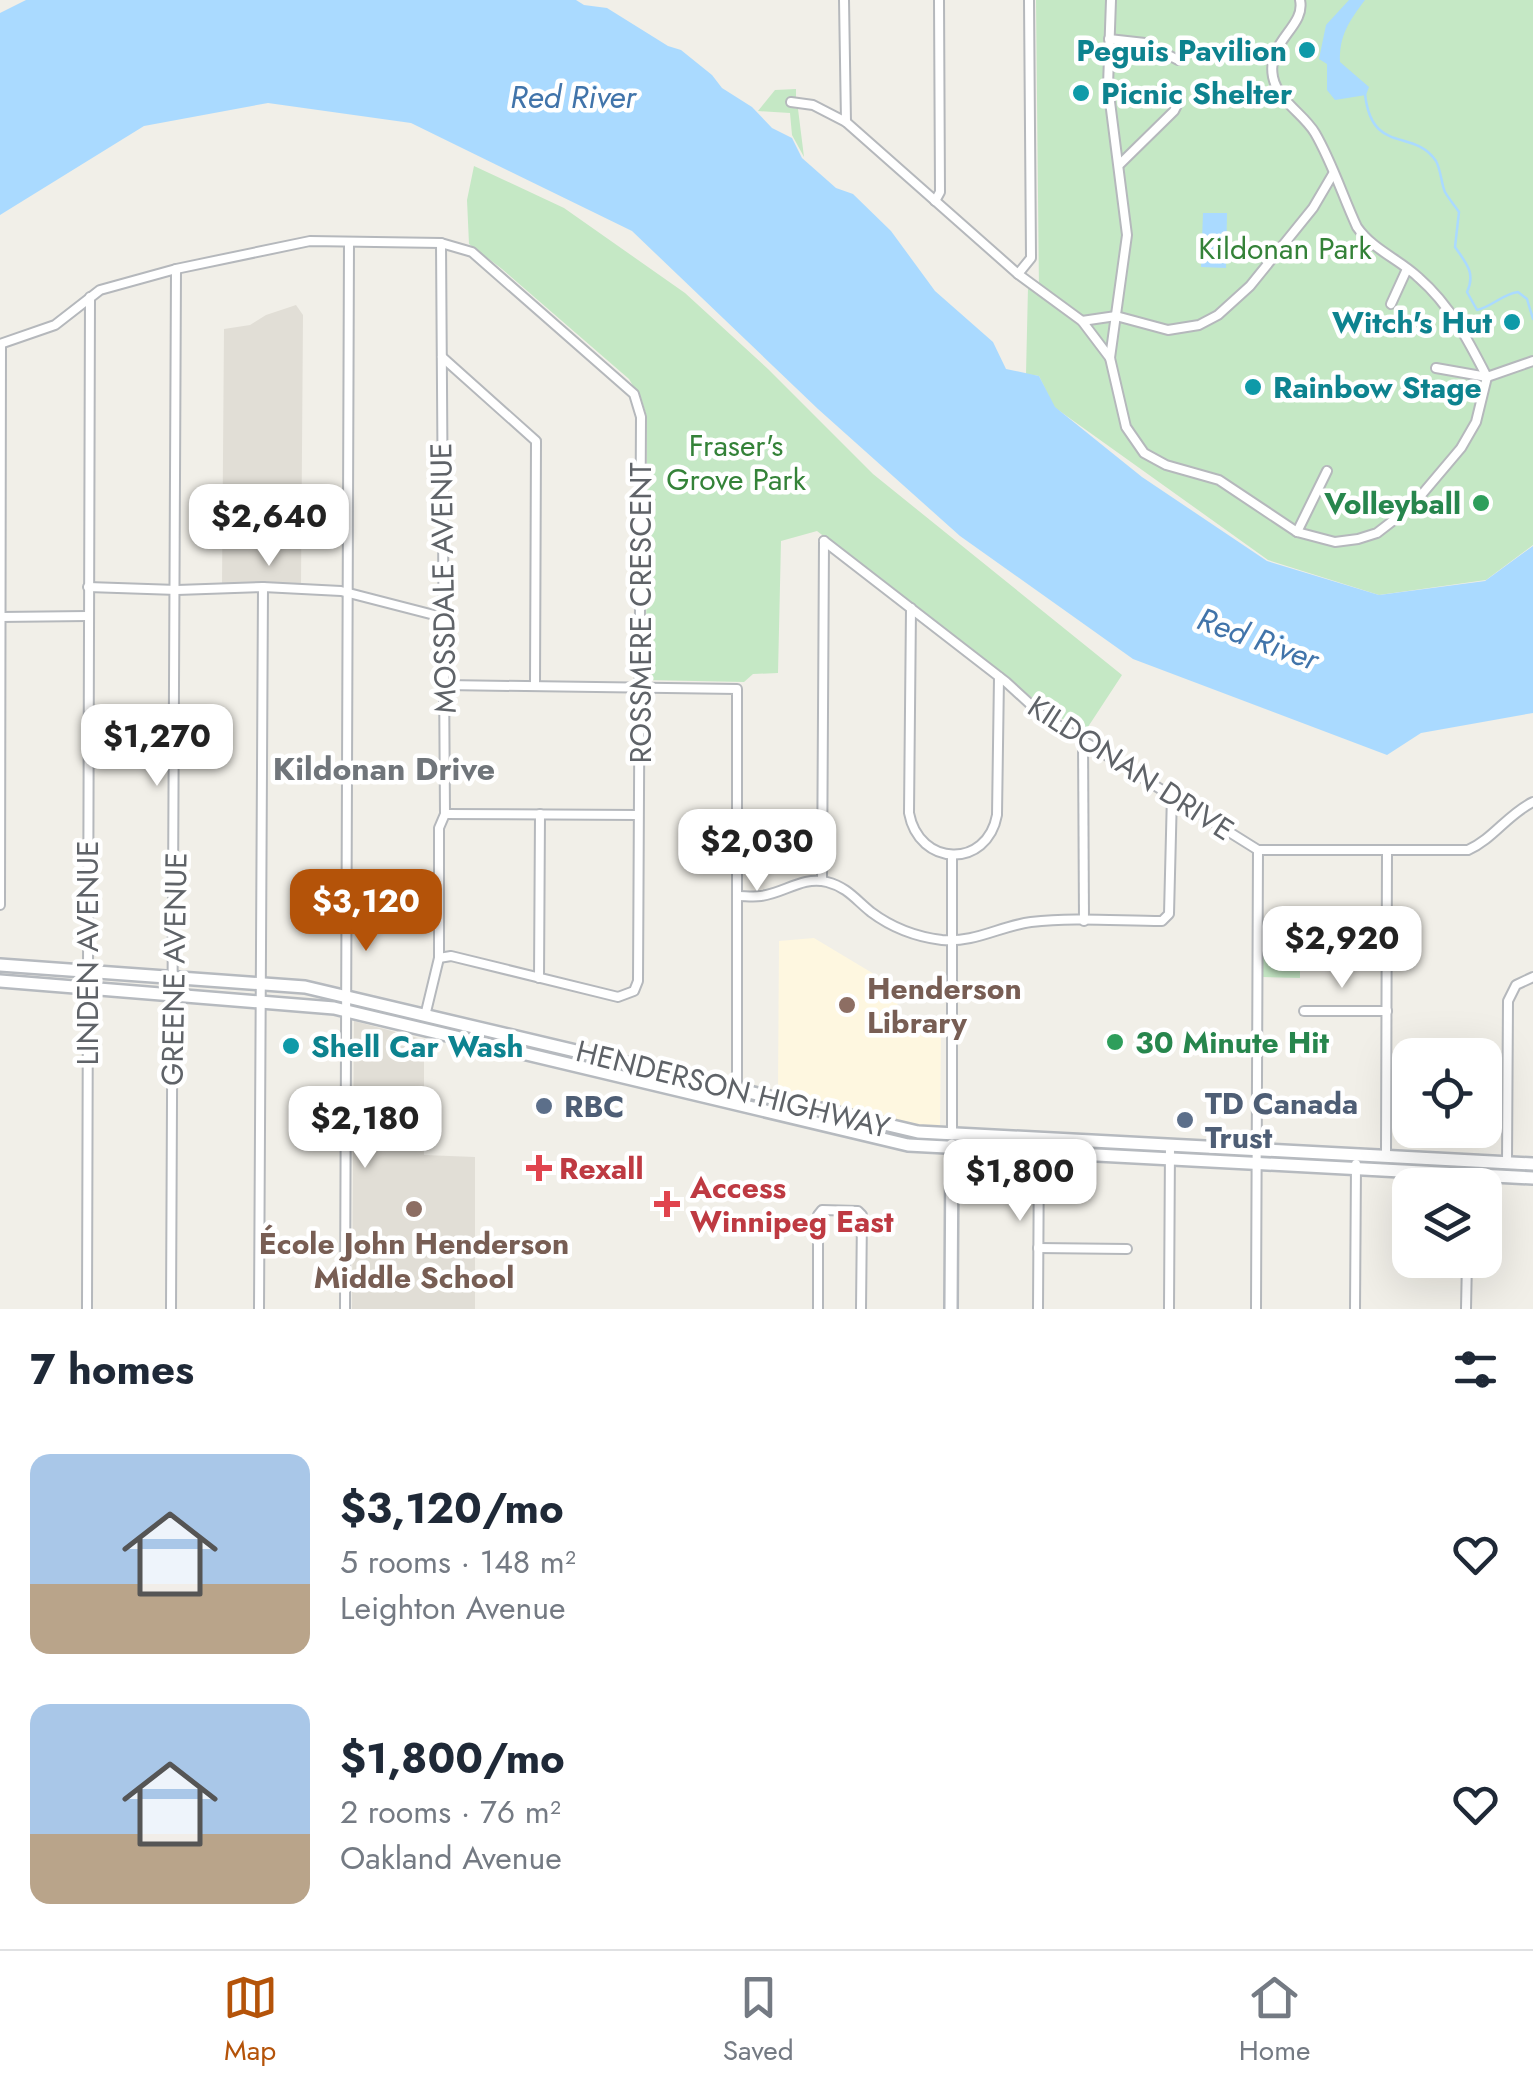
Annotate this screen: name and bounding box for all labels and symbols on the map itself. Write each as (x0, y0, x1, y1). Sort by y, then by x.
place label: Peguis Pavilion (1076, 29, 1287, 72)
marker: Peguis Pavilion (1296, 39, 1318, 61)
place label: Picnic Shelter (1101, 72, 1293, 115)
water label: Red River (510, 74, 638, 120)
marker: Picnic Shelter (1070, 82, 1092, 104)
park label: Kildonan Park (1198, 227, 1373, 270)
place label: Witch's Hut (1332, 301, 1492, 344)
marker: Witch's Hut (1501, 311, 1523, 333)
place label: Rainbow Stage (1273, 366, 1482, 409)
marker: Rainbow Stage (1242, 376, 1264, 398)
park label: Fraser's Grove Park (666, 424, 807, 501)
street label: MOSSDALE AVENUE (419, 442, 467, 714)
street label: ROSSMERE CRESCENT (619, 462, 662, 764)
place label: Volleyball (1323, 482, 1461, 525)
pin: $2,640 (188, 484, 350, 569)
marker: Volleyball (1470, 492, 1492, 514)
water label: Red River (1191, 596, 1327, 683)
street label: KILDONAN DRIVE (1019, 685, 1243, 851)
pin: $1,270 (76, 704, 238, 789)
district label: Kildonan Drive (273, 746, 495, 792)
pin: $2,030 (676, 809, 838, 894)
street label: LINDEN AVENUE (66, 841, 109, 1065)
street label: GREENE AVENUE (150, 852, 198, 1086)
pin: $3,120 (285, 869, 447, 954)
pin: $2,920 (1261, 906, 1423, 991)
place label: Henderson Library (867, 967, 1022, 1044)
marker: Henderson Library (836, 994, 858, 1016)
place label: 30 Minute Hit (1135, 1021, 1330, 1064)
place label: Shell Car Wash (311, 1025, 524, 1068)
street label: HENDERSON HIGHWAY (572, 1029, 895, 1149)
marker: 30 Minute Hit (1104, 1031, 1126, 1053)
marker: Shell Car Wash (280, 1035, 302, 1057)
place label: TD Canada Trust (1205, 1082, 1358, 1159)
place label: RBC (564, 1085, 624, 1128)
pin: $2,180 (284, 1086, 446, 1171)
marker: RBC (533, 1095, 555, 1117)
marker: TD Canada Trust (1174, 1109, 1196, 1131)
pin: $1,800 (939, 1139, 1101, 1224)
place label: Rexall (559, 1147, 643, 1190)
marker: Rexall (528, 1157, 550, 1179)
place label: Access Winnipeg East (689, 1166, 894, 1243)
marker: Access Winnipeg East (654, 1191, 680, 1217)
marker: École John Henderson Middle School (403, 1198, 425, 1220)
place label: École John Henderson Middle School (259, 1222, 569, 1299)

